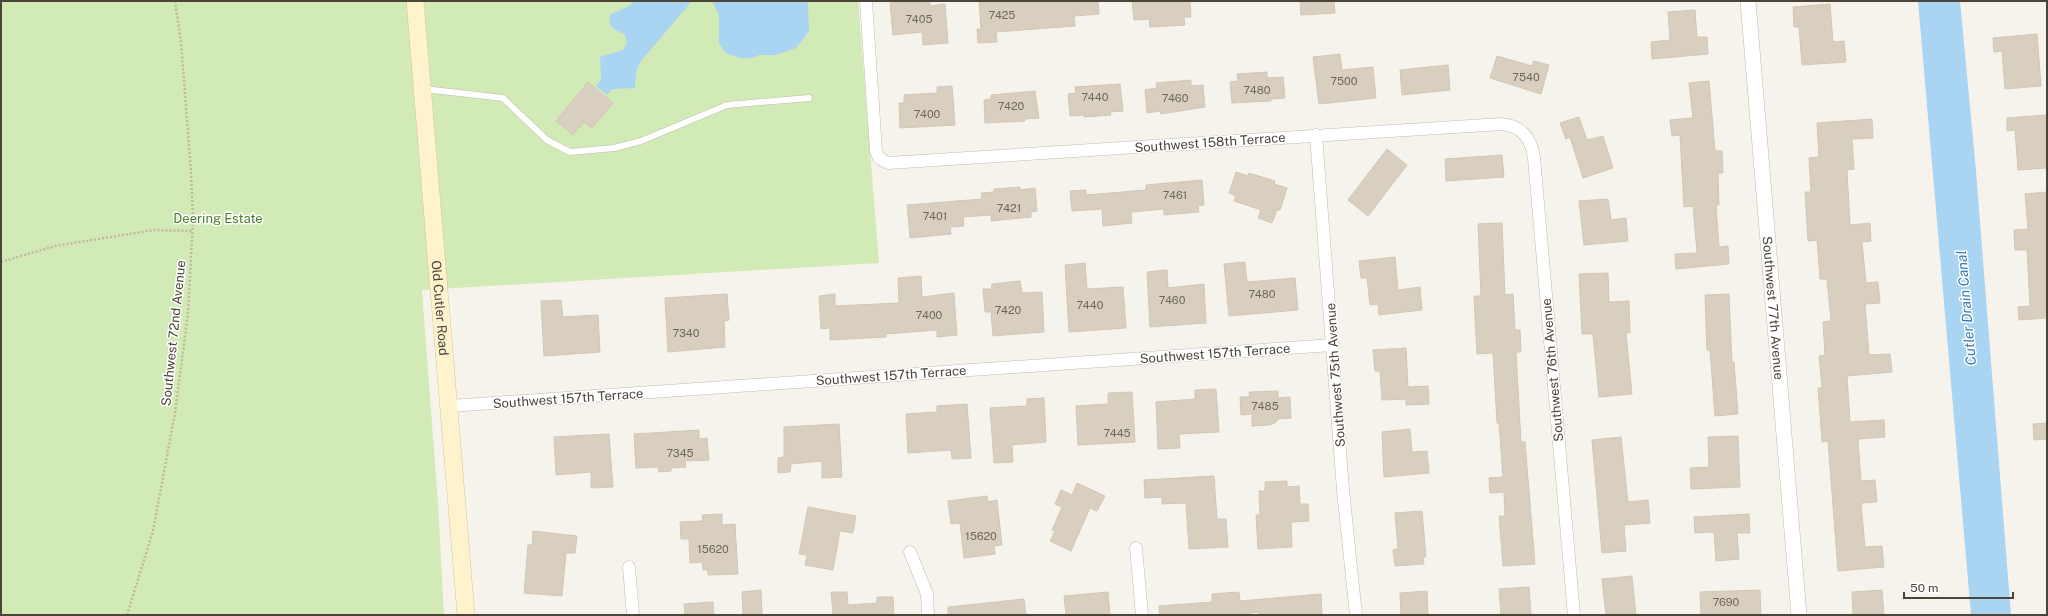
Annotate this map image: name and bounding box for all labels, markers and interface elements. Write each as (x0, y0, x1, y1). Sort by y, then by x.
house number: 7425 (989, 9, 1015, 21)
house number: 7405 (905, 13, 933, 25)
house number: 7540 (1512, 71, 1540, 83)
house number: 7500 (1330, 75, 1358, 87)
house number: 7480 (1243, 84, 1271, 96)
house number: 7440 (1082, 91, 1109, 103)
house number: 7460 (1162, 92, 1189, 104)
house number: 7420 (998, 100, 1025, 112)
house number: 7400 (914, 108, 941, 120)
street label: Southwest 158th Terrace (1134, 130, 1286, 155)
house number: 7461 (1163, 189, 1187, 201)
house number: 7421 (997, 202, 1021, 214)
house number: 7401 (923, 210, 947, 222)
park label: Deering Estate (173, 211, 263, 226)
street label: Southwest 77th Avenue (1760, 236, 1786, 380)
water label: Cutler Drain Canal (1953, 250, 1979, 366)
street label: Southwest 72nd Avenue (158, 259, 189, 407)
street label: Old Cutler Road (429, 260, 451, 356)
house number: 7480 (1248, 288, 1276, 300)
house number: 7460 (1159, 294, 1186, 306)
street label: Southwest 76th Avenue (1539, 298, 1566, 442)
house number: 7440 (1077, 299, 1104, 311)
street label: Southwest 75th Avenue (1323, 302, 1348, 448)
house number: 7420 (995, 304, 1022, 316)
house number: 7400 (916, 309, 943, 321)
house number: 7340 (673, 327, 700, 339)
street label: Southwest 157th Terrace (1139, 341, 1291, 366)
street label: Southwest 157th Terrace (815, 363, 967, 388)
street label: Southwest 157th Terrace (492, 386, 644, 411)
house number: 7485 (1251, 400, 1279, 412)
house number: 7445 (1103, 427, 1131, 439)
house number: 7345 (666, 447, 694, 459)
house number: 15620 (965, 530, 997, 542)
house number: 15620 (697, 543, 729, 555)
scale bar (1904, 574, 2013, 600)
text: 50 m (1910, 581, 1938, 595)
house number: 7690 (1713, 596, 1740, 608)

